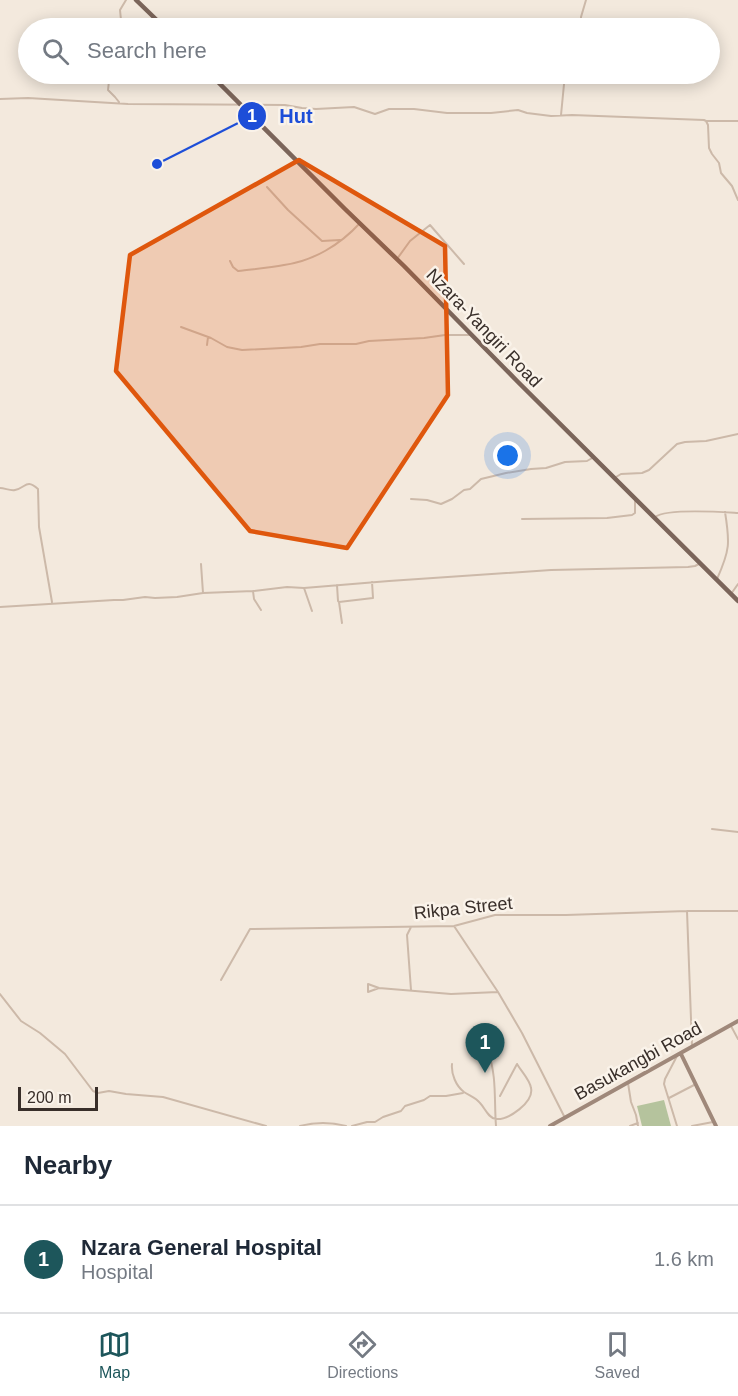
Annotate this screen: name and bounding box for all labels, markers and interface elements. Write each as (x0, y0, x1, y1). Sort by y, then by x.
search box (18, 18, 720, 84)
icon: search (39, 35, 72, 68)
text: Search here (87, 38, 207, 63)
callout: Hut (237, 97, 325, 135)
text: Hut (279, 105, 313, 127)
text: 1 (247, 106, 257, 126)
street label: Nzara-Yangiri Road (422, 265, 546, 391)
your location (493, 441, 522, 470)
street label: Rikpa Street (413, 893, 513, 923)
street label: Basukangbi Road (571, 1018, 705, 1104)
pin: 1 (466, 1024, 504, 1073)
scale bar (18, 1084, 98, 1112)
text: 200 m (27, 1089, 71, 1106)
text: Nearby (24, 1150, 112, 1180)
text: Nzara General Hospital (81, 1235, 322, 1260)
text: 1 (38, 1248, 49, 1270)
text: 1.6 km (654, 1248, 714, 1270)
text: Hospital (81, 1261, 153, 1283)
tab: Map (98, 1328, 131, 1382)
tab: Directions (327, 1328, 398, 1382)
tab: Saved (595, 1328, 640, 1382)

